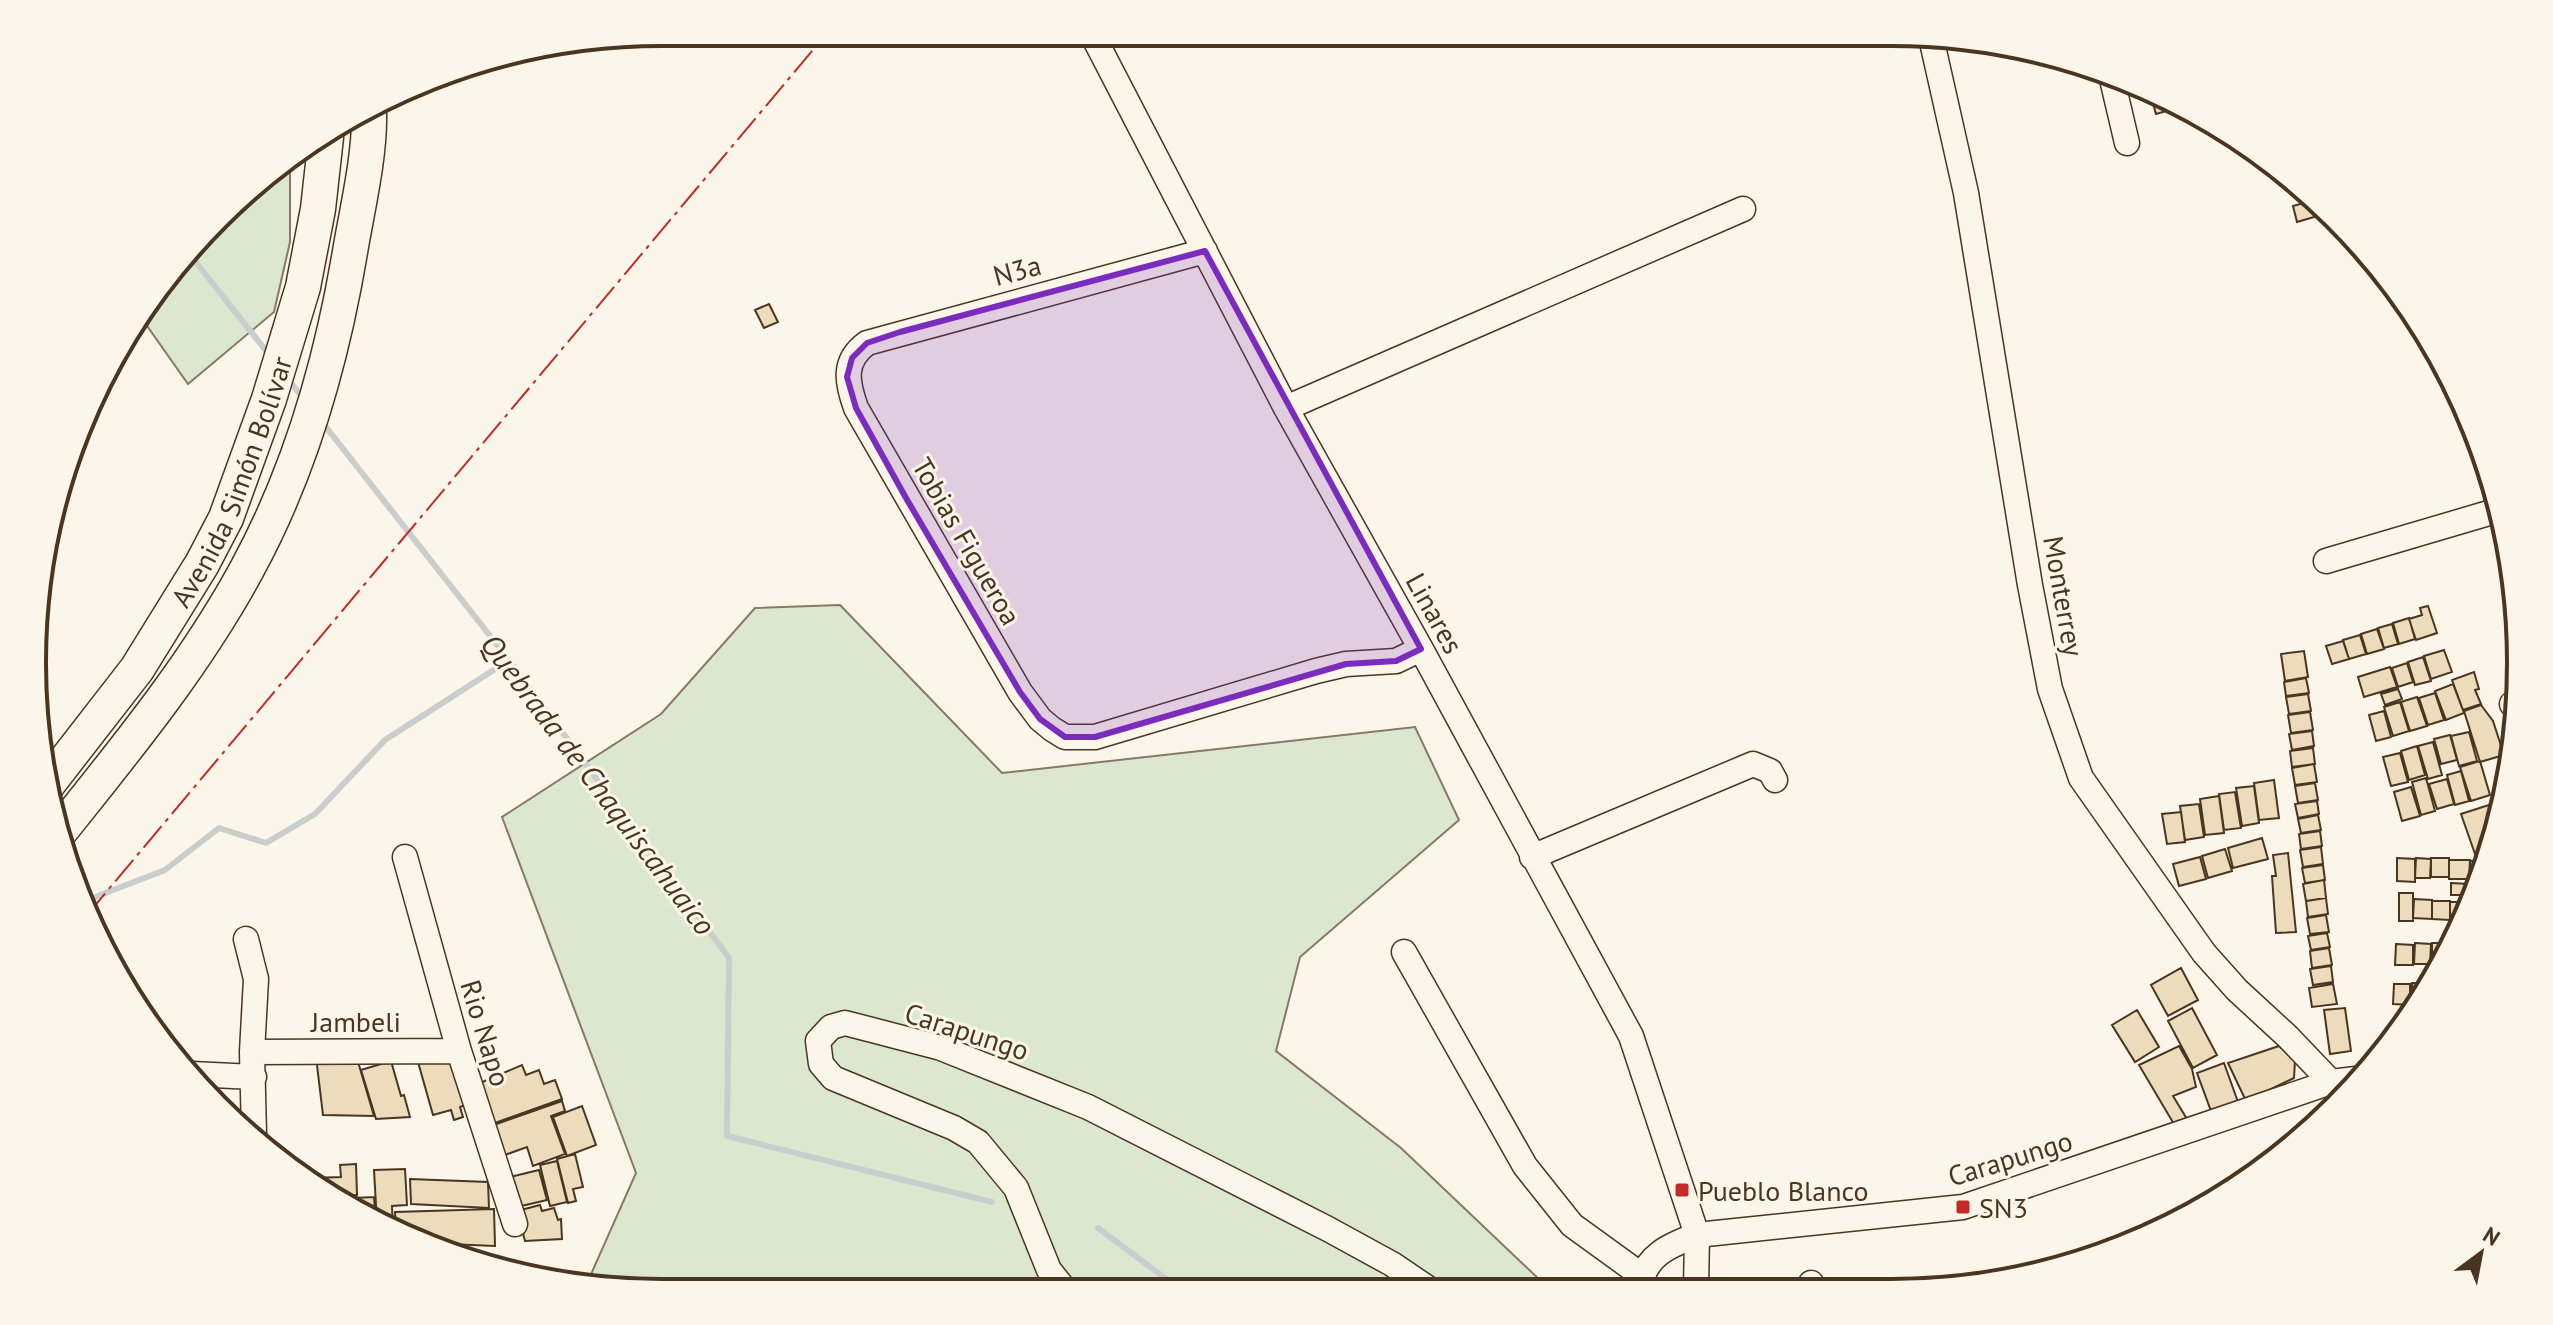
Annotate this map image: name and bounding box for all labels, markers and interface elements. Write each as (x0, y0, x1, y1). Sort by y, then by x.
street label: N3a (989, 246, 1045, 294)
street label: Avenida Simón Bolívar (162, 351, 300, 614)
street label: Tobias Figueroa (904, 451, 1030, 631)
street label: Monterrey (2035, 533, 2093, 659)
street label: Linares (1398, 566, 1472, 660)
water label: Quebrada de Chaquiscahuaico (473, 626, 725, 942)
street label: Rio Napo (452, 975, 520, 1091)
street label: Carapungo (900, 994, 1034, 1068)
street label: Jambeli (310, 1003, 401, 1040)
street label: Carapungo (1943, 1122, 2077, 1194)
place label: Pueblo Blanco (1698, 1172, 1869, 1209)
marker: Pueblo Blanco (1673, 1181, 1691, 1199)
place label: SN3 (1979, 1189, 2028, 1226)
marker: SN3 (1954, 1198, 1972, 1216)
north arrow (2441, 1213, 2521, 1293)
text: N (2478, 1220, 2505, 1252)

